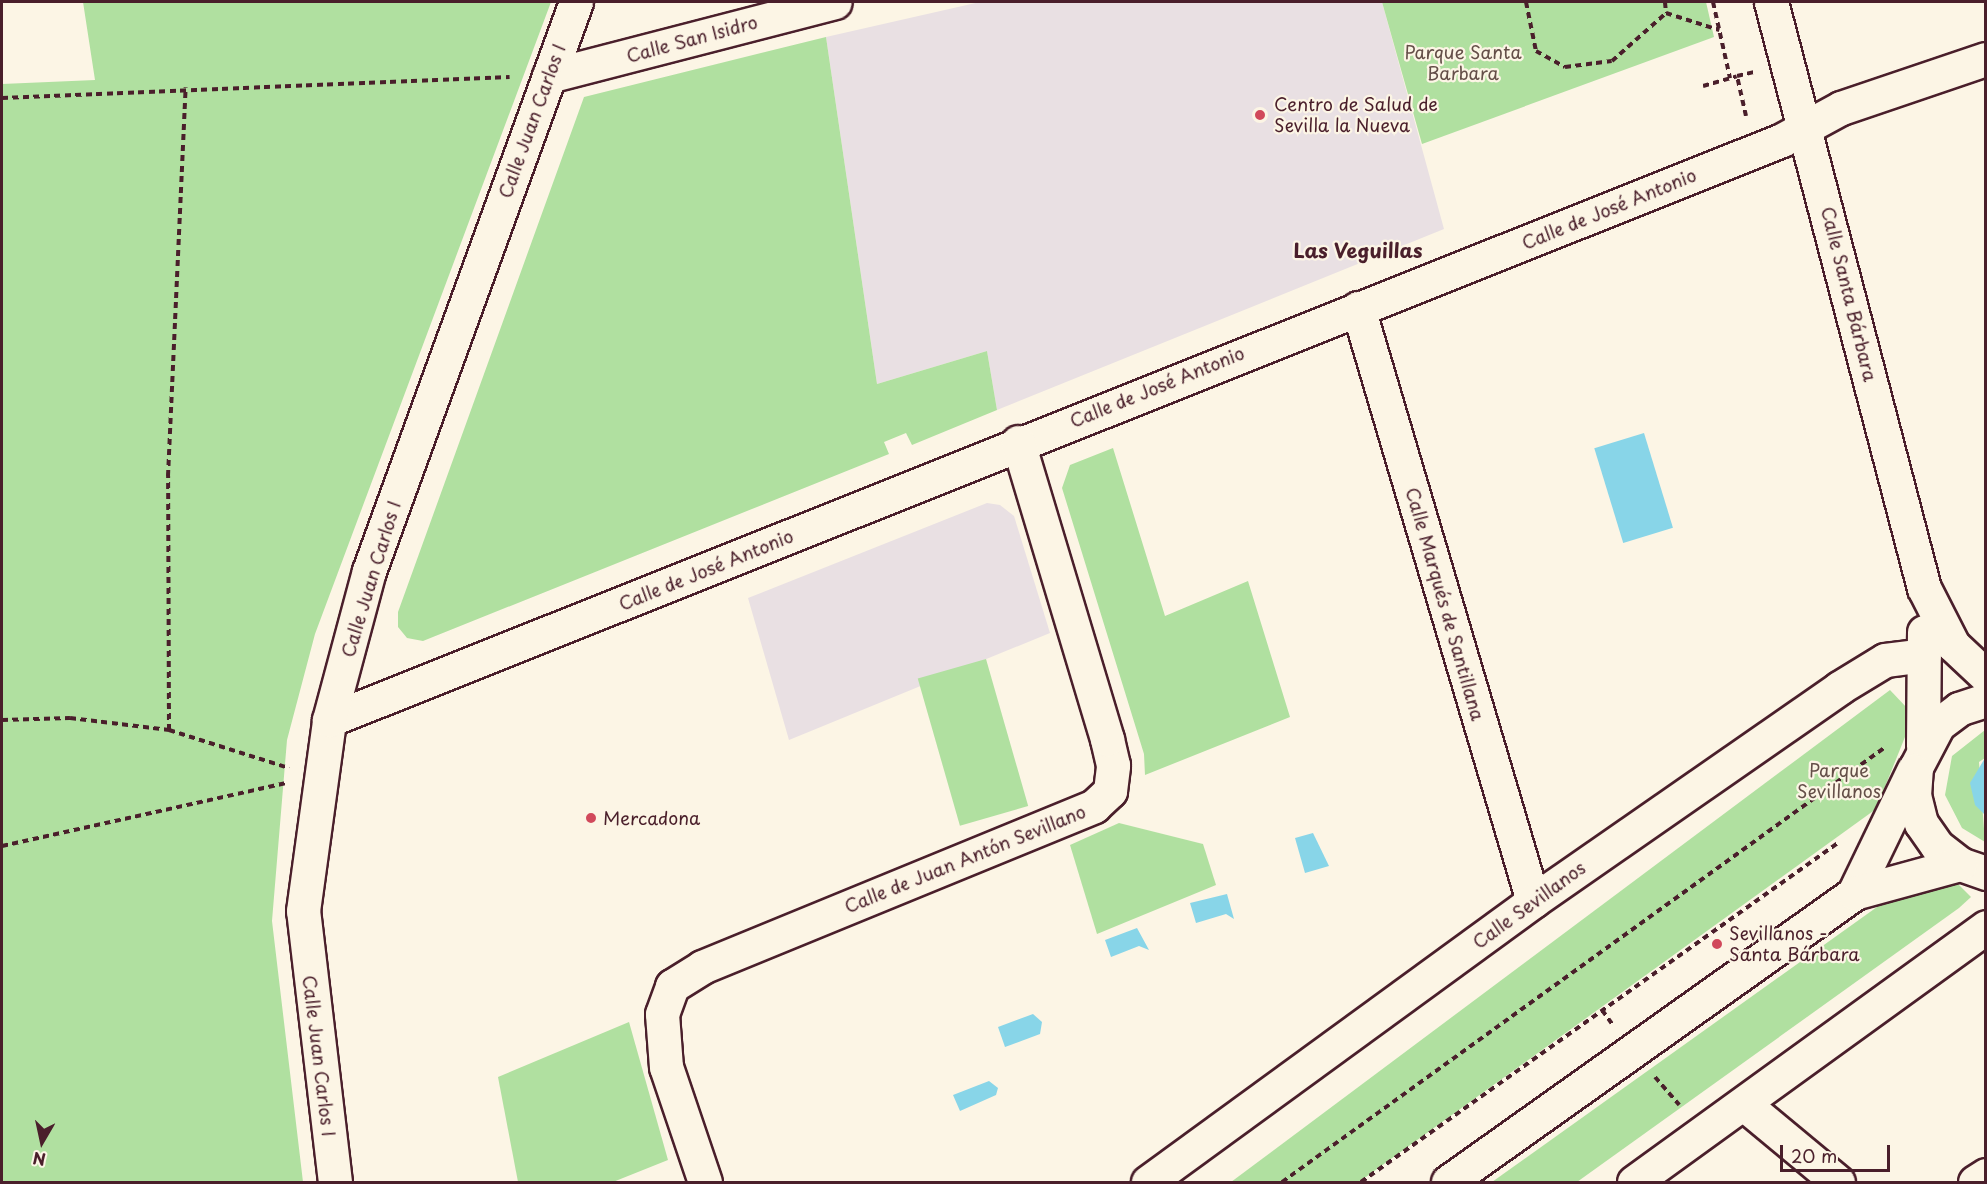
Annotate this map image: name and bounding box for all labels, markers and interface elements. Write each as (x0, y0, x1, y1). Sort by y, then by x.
street label: Calle San Isidro (624, 11, 760, 67)
street label: Calle Juan Carlos I (494, 40, 570, 202)
park label: Parque Santa Barbara (1404, 42, 1522, 84)
place label: Centro de Salud de Sevilla la Nueva (1274, 94, 1439, 136)
marker: Centro de Salud de Sevilla la Nueva (1251, 106, 1269, 124)
street label: Calle de José Antonio (1518, 164, 1700, 254)
street label: Calle Santa Bárbara (1817, 204, 1881, 384)
district label: Las Veguillas (1293, 238, 1423, 262)
street label: Calle de José Antonio (1066, 342, 1248, 432)
street label: Calle Marqués de Santillana (1401, 483, 1489, 725)
street label: Calle Juan Carlos I (337, 497, 405, 661)
street label: Calle de José Antonio (615, 525, 797, 615)
park label: Parque Sevillanos (1797, 760, 1881, 802)
street label: Calle de Juan Antón Sevillano (841, 800, 1089, 918)
place label: Mercadona (603, 807, 700, 829)
marker: Mercadona (584, 811, 598, 825)
street label: Calle Sevillanos (1469, 857, 1589, 953)
place label: Sevillanos - Santa Bárbara (1729, 923, 1858, 966)
marker: Sevillanos - Santa Bárbara (1710, 937, 1724, 951)
street label: Calle Juan Carlos I (298, 973, 340, 1139)
north arrow (12, 1112, 72, 1172)
scale bar (1783, 1133, 1892, 1171)
text: 20 m (1791, 1142, 1837, 1169)
text: N (31, 1147, 47, 1173)

